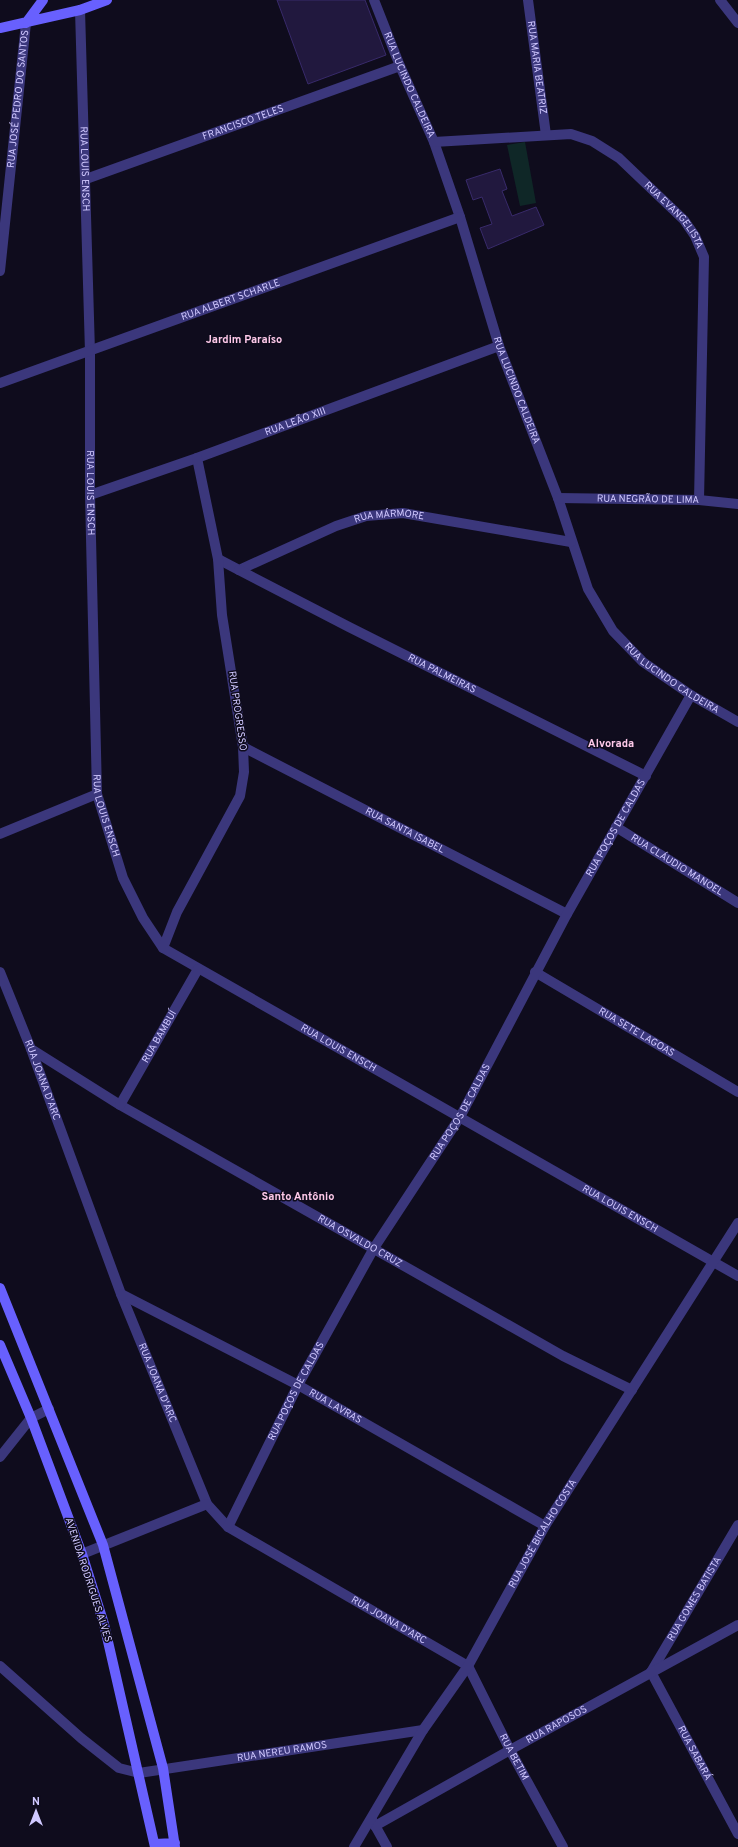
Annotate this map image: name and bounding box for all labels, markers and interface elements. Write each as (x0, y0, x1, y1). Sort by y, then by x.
street label: RUA MARIA BEATRIZ (524, 20, 550, 115)
street label: RUA JOSÉ PEDRO DO SANTOS (4, 29, 32, 169)
street label: RUA LUCINDO CALDEIRA (381, 30, 438, 140)
street label: FRANCISCO TELES (201, 102, 286, 143)
street label: RUA LOUIS ENSCH (77, 126, 92, 212)
street label: RUA EVANGELISTA (641, 179, 706, 251)
street label: RUA ALBERT SCHARLE (179, 276, 282, 324)
district label: Jardim Paraíso (206, 333, 282, 347)
street label: RUA LUCINDO CALDEIRA (490, 335, 543, 446)
street label: RUA LEÃO XIII (263, 404, 328, 439)
street label: RUA LOUIS ENSCH (83, 450, 97, 536)
street label: RUA NEGRÃO DE LIMA (597, 492, 699, 507)
street label: RUA MÁRMORE (352, 506, 425, 526)
street label: RUA LUCINDO CALDEIRA (621, 640, 722, 716)
street label: RUA PALMEIRAS (406, 651, 479, 696)
street label: RUA PROGRESSO (225, 670, 249, 752)
district label: Alvorada (588, 737, 634, 751)
street label: RUA LOUIS ENSCH (90, 774, 123, 858)
street label: RUA POÇOS DE CALDAS (583, 777, 648, 879)
street label: RUA SANTA ISABEL (363, 804, 447, 856)
street label: RUA CLÁUDIO MANOEL (628, 831, 726, 899)
street label: RUA SETE LAGOAS (596, 1004, 677, 1060)
street label: RUA BAMBUÍ (139, 1007, 180, 1065)
street label: RUA LOUIS ENSCH (298, 1021, 379, 1075)
street label: RUA JOANA D'ARC (21, 1038, 63, 1122)
street label: RUA POÇOS DE CALDAS (427, 1062, 493, 1163)
street label: RUA LOUIS ENSCH (580, 1182, 660, 1235)
district label: Santo Antônio (262, 1190, 334, 1204)
street label: RUA OSVALDO CRUZ (315, 1212, 405, 1270)
street label: RUA POÇOS DE CALDAS (265, 1339, 327, 1443)
street label: RUA JOANA D'ARC (135, 1341, 179, 1425)
street label: RUA LAVRAS (307, 1386, 364, 1427)
street label: RUA JOSÉ BICALHO COSTA (506, 1477, 580, 1590)
street label: AVENIDA RODRIGUES ALVES (62, 1516, 114, 1644)
street label: RUA GOMES BATISTA (664, 1554, 724, 1643)
street label: RUA JOANA D'ARC (349, 1593, 429, 1647)
street label: RUA RAPOSOS (524, 1702, 589, 1746)
street label: RUA SABARÁ (675, 1723, 715, 1783)
street label: RUA BETIM (496, 1732, 532, 1783)
street label: RUA NEREU RAMOS (236, 1738, 328, 1765)
north arrow (16, 1791, 56, 1831)
text: N (32, 1795, 40, 1809)

